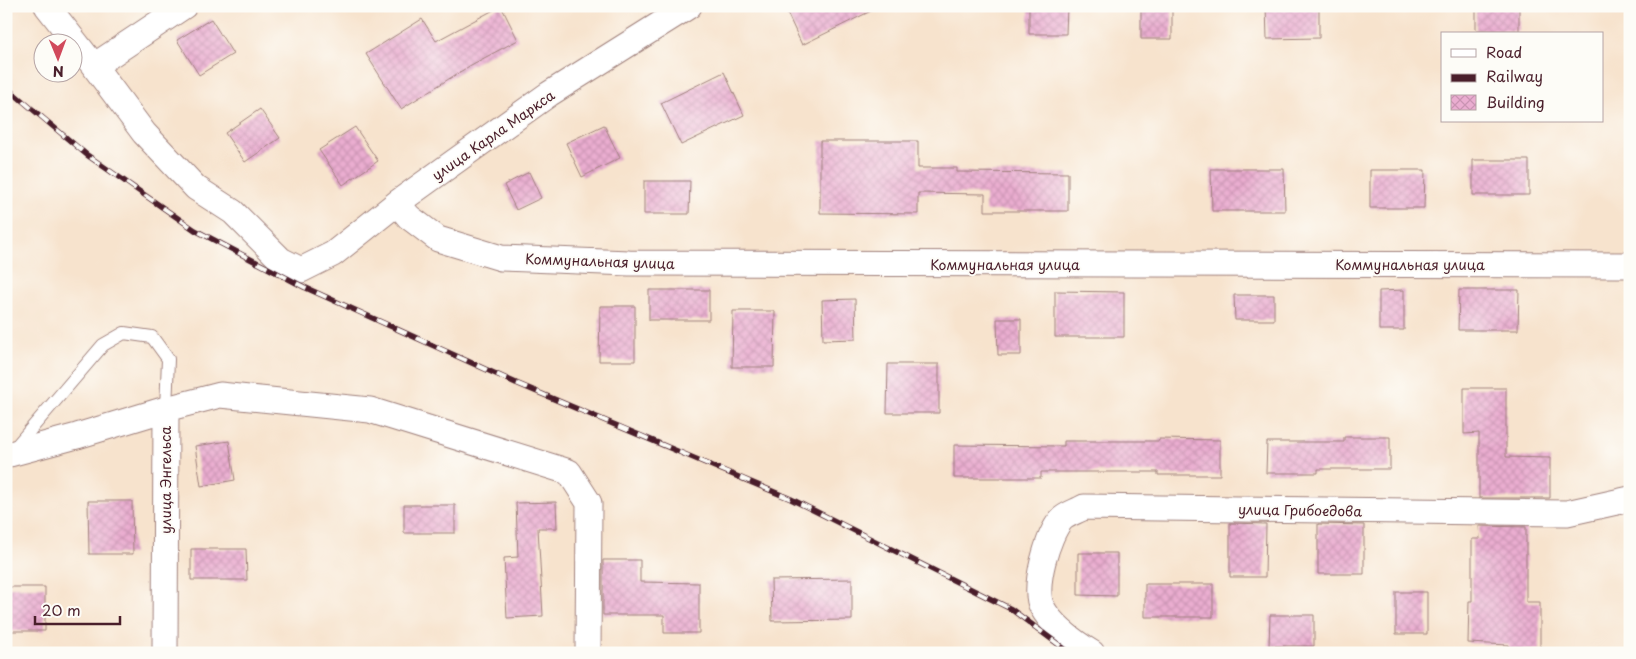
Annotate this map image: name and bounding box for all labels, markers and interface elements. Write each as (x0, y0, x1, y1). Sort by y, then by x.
north arrow (32, 32, 82, 82)
legend (1441, 32, 1604, 122)
text: Road (1486, 40, 1522, 63)
text: N (53, 61, 64, 82)
text: Railway (1486, 64, 1543, 87)
street label: улица Карла Маркса (427, 84, 559, 185)
text: Building (1486, 90, 1545, 113)
street label: Коммунальная улица (525, 248, 675, 274)
street label: Коммунальная улица (930, 254, 1080, 275)
street label: Коммунальная улица (1335, 254, 1485, 275)
street label: улица Энгельса (155, 426, 176, 534)
street label: улица Грибоедова (1238, 498, 1362, 522)
scale bar (35, 594, 120, 626)
text: 20 m (42, 598, 81, 621)

